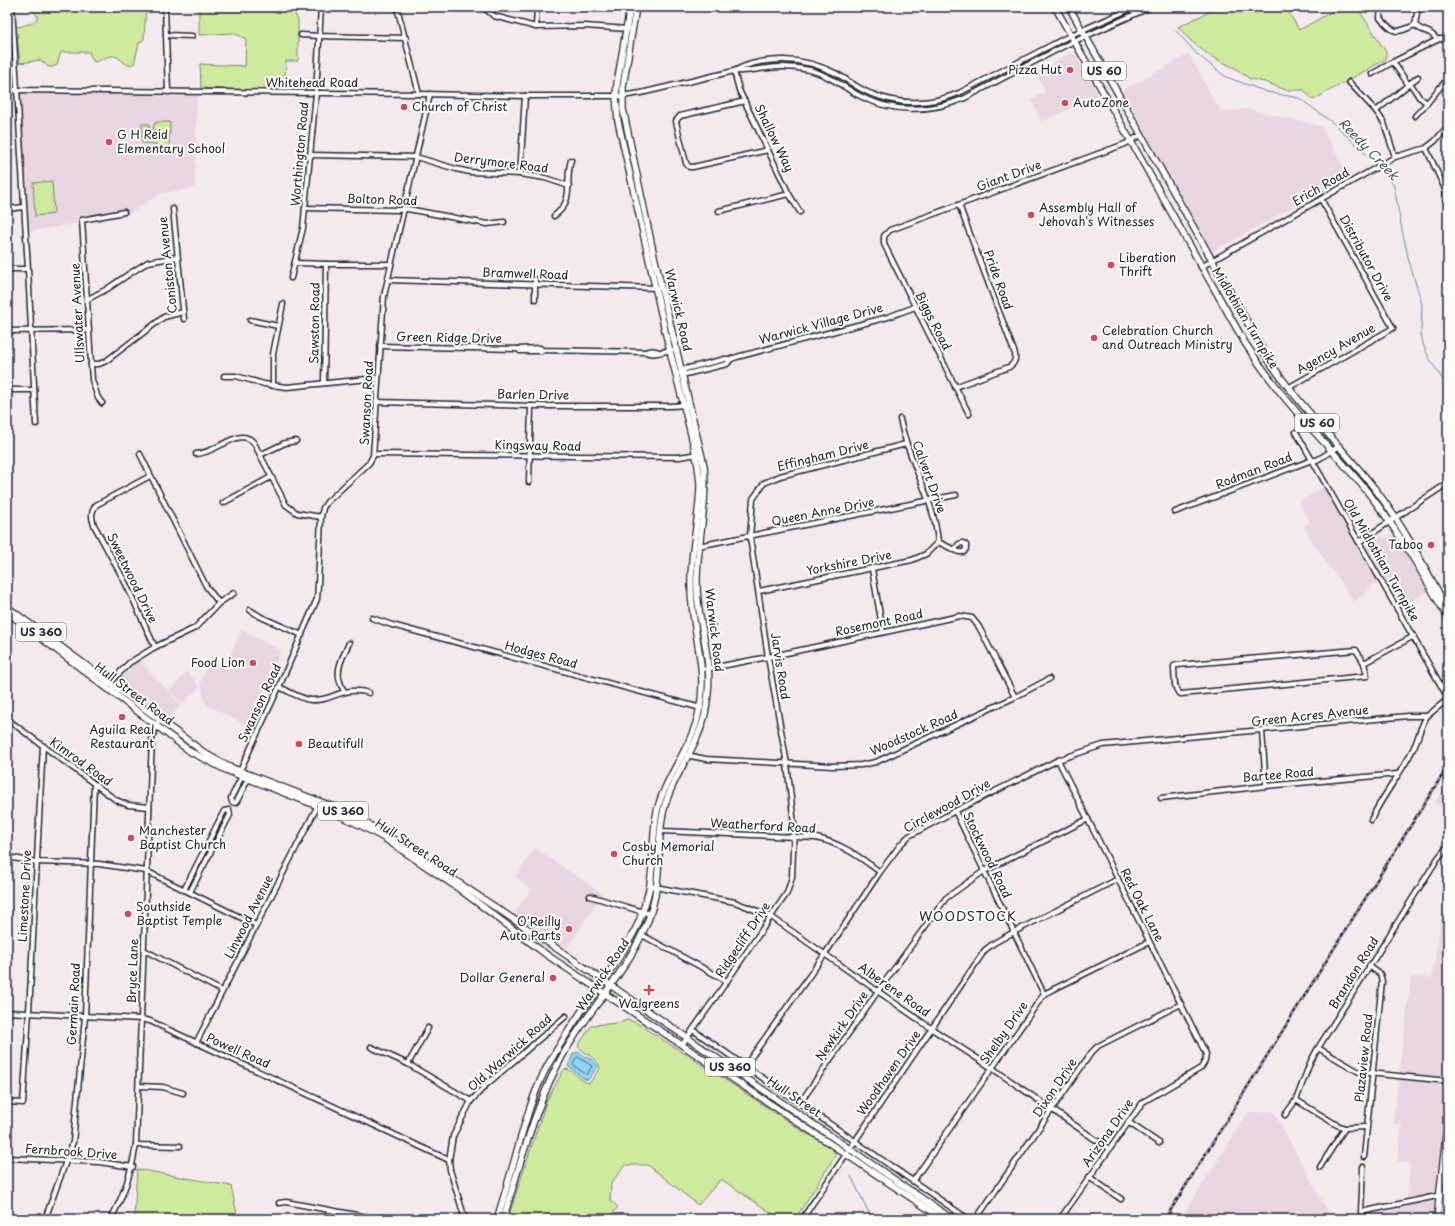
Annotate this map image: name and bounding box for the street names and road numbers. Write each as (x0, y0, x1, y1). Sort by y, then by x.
road number: US 60 (1082, 62, 1126, 80)
street label: Whitehead Road (266, 73, 358, 91)
street label: Worthington Road (285, 101, 313, 207)
street label: Shallow Way (751, 101, 799, 174)
street label: Derrymore Road (453, 147, 549, 177)
street label: Giant Drive (974, 155, 1044, 195)
street label: Erich Road (1289, 163, 1352, 210)
street label: Bolton Road (346, 189, 418, 209)
street label: Distributor Drive (1336, 211, 1398, 304)
street label: Coniston Avenue (153, 216, 181, 314)
street label: Pride Road (980, 247, 1018, 312)
street label: Ullswater Avenue (65, 262, 89, 364)
street label: Bramwell Road (481, 262, 569, 284)
street label: Midlothian Turnpike (1208, 263, 1283, 372)
street label: Warwick Road (661, 267, 697, 353)
street label: Sawston Road (304, 282, 324, 364)
street label: Biggs Road (911, 288, 956, 353)
street label: Warwick Village Drive (757, 298, 885, 348)
street label: Agency Avenue (1293, 318, 1379, 378)
street label: Green Ridge Drive (396, 327, 502, 347)
street label: Swanson Road (355, 360, 377, 446)
street label: Barlen Drive (497, 384, 569, 404)
road number: US 60 (1295, 414, 1339, 432)
street label: Kingsway Road (494, 435, 582, 455)
street label: Effingham Drive (775, 435, 871, 475)
street label: Calvert Drive (908, 438, 952, 516)
street label: Rodman Road (1213, 447, 1295, 493)
street label: Queen Anne Drive (770, 492, 876, 530)
street label: Old Midlothian Turnpike (1339, 495, 1424, 624)
street label: Sweetwood Drive (103, 529, 163, 626)
street label: Yorkshire Drive (805, 545, 893, 579)
street label: Warwick Road (701, 587, 729, 673)
street label: Rosemont Road (833, 604, 924, 640)
road number: US 360 (16, 623, 66, 641)
street label: Jarvis Road (767, 631, 795, 701)
street label: Hodges Road (503, 636, 580, 672)
street label: Hull Street Road (91, 657, 178, 729)
street label: Swanson Road (233, 660, 285, 745)
street label: Green Acres Avenue (1250, 700, 1370, 730)
street label: Woodstock Road (867, 705, 960, 760)
street label: Kimrod Road (47, 732, 116, 790)
street label: Bartee Road (1241, 762, 1315, 786)
street label: Circlewood Drive (900, 774, 993, 837)
road number: US 360 (318, 802, 368, 820)
street label: Stockwood Road (959, 808, 1017, 901)
street label: Weatherford Road (710, 813, 816, 837)
street label: Hull Street Road (372, 814, 461, 881)
street label: Limestone Drive (13, 849, 35, 942)
street label: Red Oak Lane (1117, 865, 1169, 945)
street label: Linwood Avenue (219, 871, 277, 962)
street label: Ridgecliff Drive (710, 898, 774, 981)
street label: Brandon Road (1324, 933, 1383, 1012)
street label: Warwick Road (571, 934, 633, 1014)
street label: Bryce Lane (122, 938, 142, 1004)
street label: Alberene Road (855, 958, 934, 1021)
street label: Germain Road (62, 962, 84, 1046)
street label: Newkirk Drive (810, 987, 872, 1064)
street label: Shelby Drive (975, 997, 1032, 1068)
street label: Old Warwick Road (463, 1009, 555, 1095)
street label: Plazaview Road (1349, 1013, 1377, 1103)
street label: Woodhaven Drive (852, 1026, 924, 1119)
street label: Powell Road (204, 1028, 273, 1072)
street label: Dixon Drive (1028, 1054, 1081, 1121)
road number: US 360 (705, 1058, 755, 1076)
street label: Hull Street (764, 1071, 826, 1121)
street label: Arizona Drive (1077, 1095, 1137, 1170)
street label: Fernbrook Drive (24, 1139, 118, 1163)

